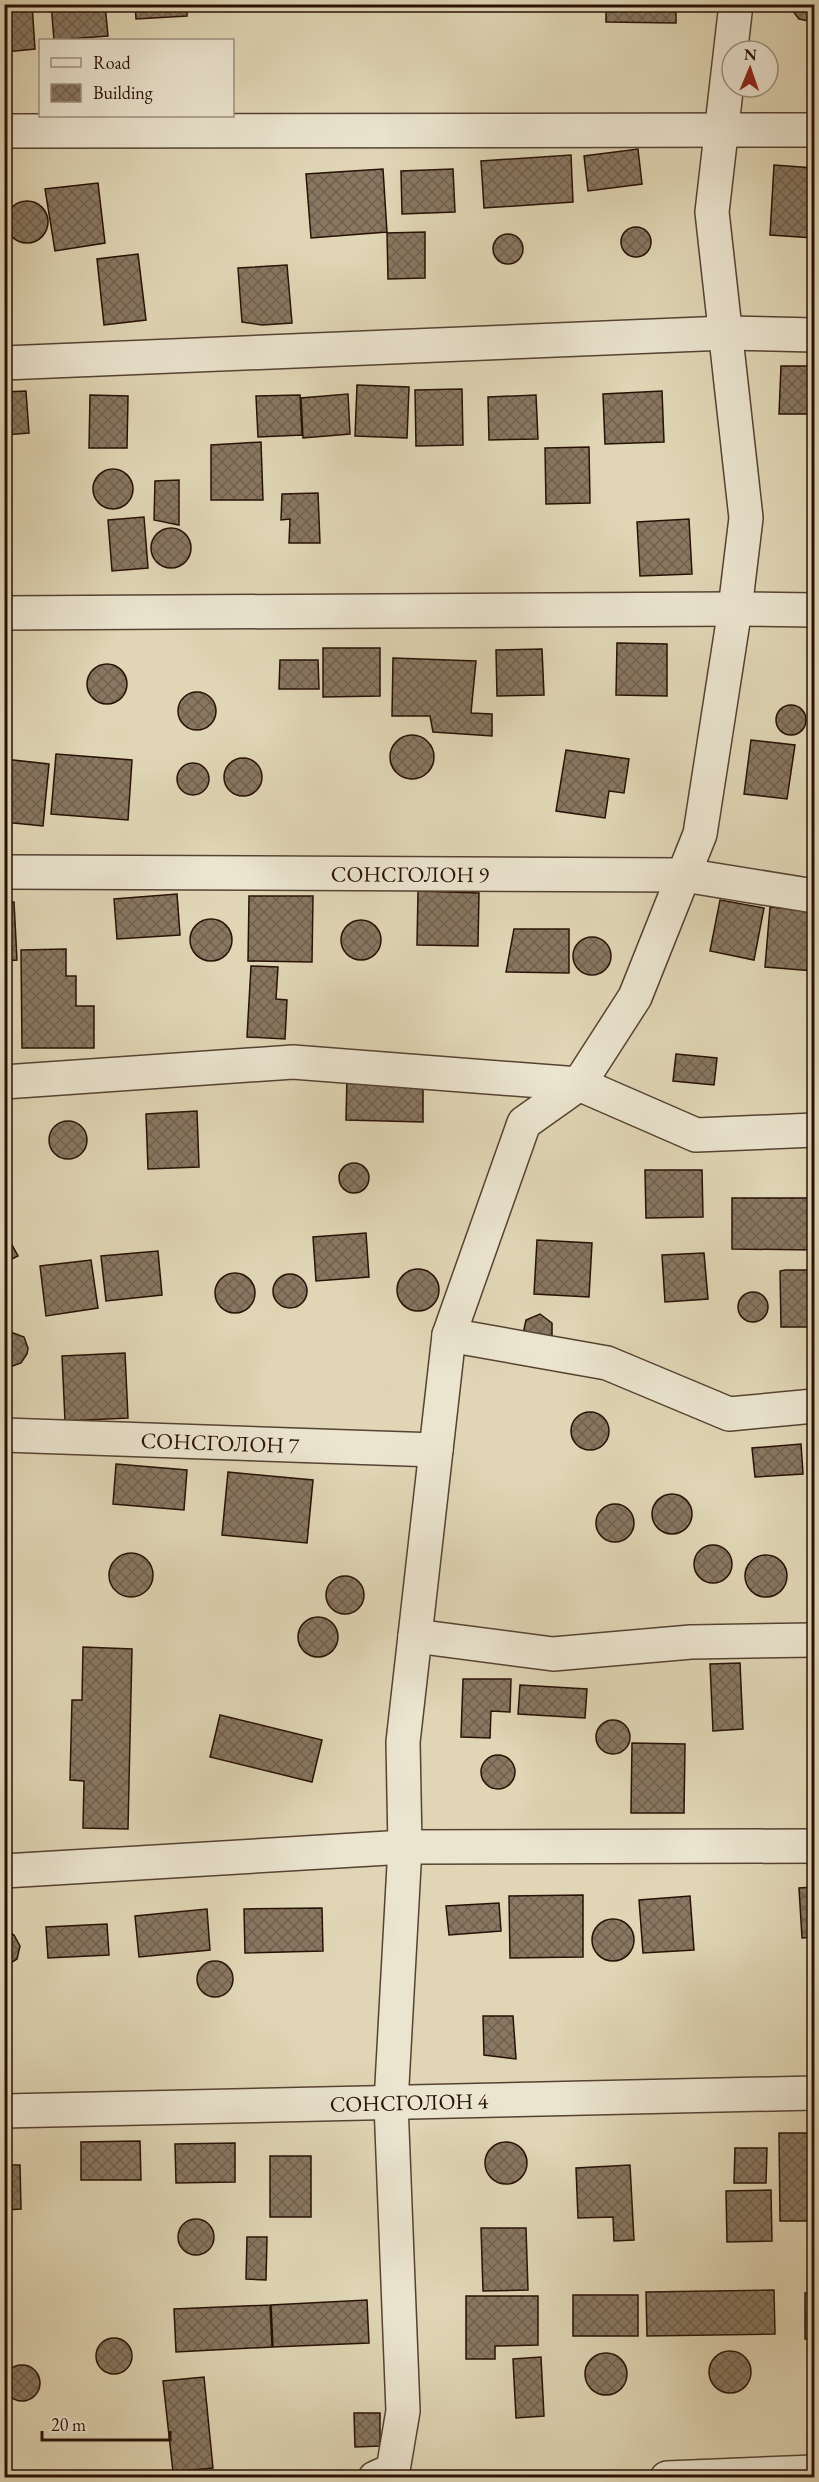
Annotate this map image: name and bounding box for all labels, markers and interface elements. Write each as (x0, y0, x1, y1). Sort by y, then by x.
legend (39, 39, 234, 117)
north arrow (720, 39, 780, 99)
text: N (744, 44, 757, 65)
text: Road (93, 51, 132, 74)
text: Building (93, 81, 153, 104)
street label: СОНСГОЛОН 9 (331, 859, 490, 889)
street label: СОНСГОЛОН 7 (140, 1425, 300, 1460)
street label: СОНСГОЛОН 4 (329, 2086, 489, 2118)
scale bar (42, 2404, 170, 2442)
text: 20 m (51, 2413, 86, 2436)

